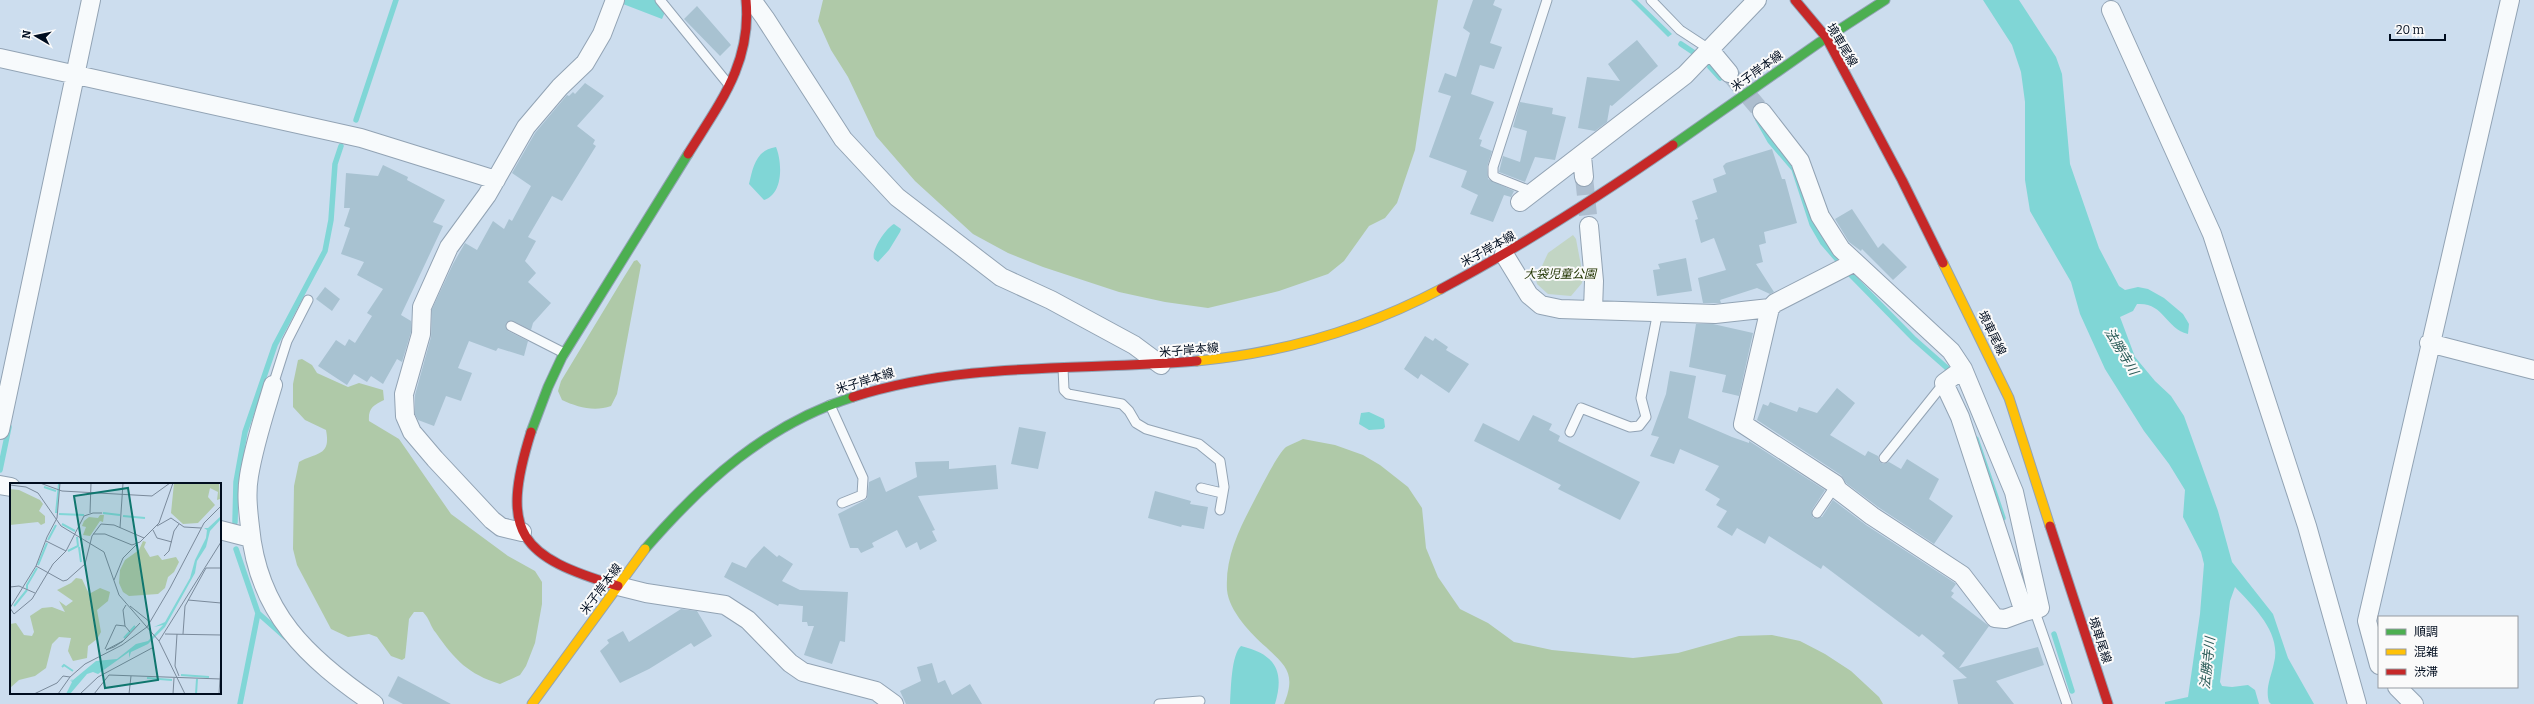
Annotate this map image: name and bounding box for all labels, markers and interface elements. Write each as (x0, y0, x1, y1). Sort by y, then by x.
north arrow (16, 16, 56, 56)
scale bar (2390, 16, 2445, 42)
street label: 境車尾線 (1824, 21, 1860, 69)
text: 20 m (2396, 23, 2425, 37)
text: N (20, 29, 34, 40)
street label: 米子岸本線 (1729, 48, 1785, 94)
street label: 米子岸本線 (1458, 228, 1518, 270)
park label: 大袋児童公園 (1524, 267, 1598, 281)
street label: 境車尾線 (1975, 308, 2009, 358)
water label: 法勝寺川 (2102, 325, 2142, 379)
street label: 米子岸本線 (1158, 340, 1220, 360)
street label: 米子岸本線 (834, 366, 896, 396)
inset map (10, 483, 221, 694)
street label: 米子岸本線 (577, 561, 625, 617)
street label: 境車尾線 (2086, 615, 2114, 665)
legend (2378, 616, 2518, 688)
text: 順調 (2414, 625, 2438, 639)
water label: 法勝寺川 (2197, 634, 2218, 690)
text: 混雑 (2414, 645, 2438, 659)
text: 渋滞 (2414, 665, 2438, 679)

